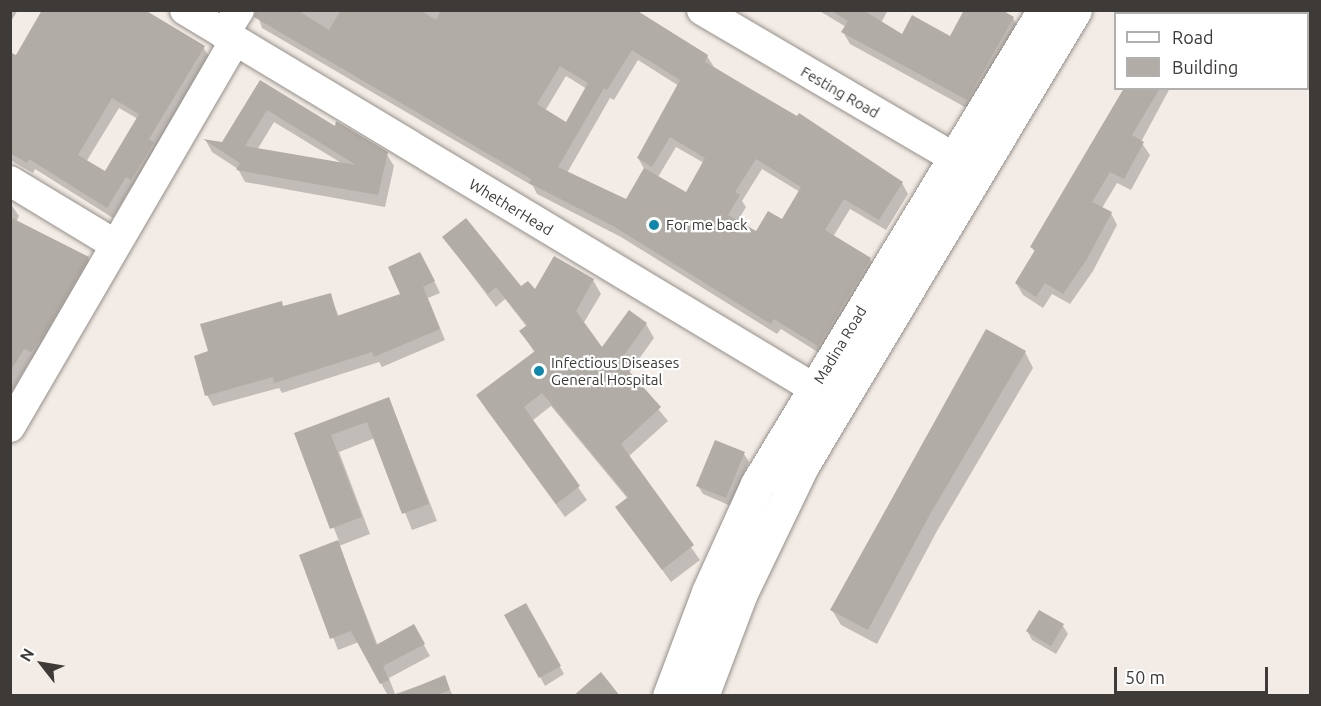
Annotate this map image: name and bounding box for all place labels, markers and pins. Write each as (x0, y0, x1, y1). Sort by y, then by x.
place label: For me back (666, 216, 747, 234)
marker: For me back (647, 218, 661, 232)
place label: Infectious Diseases General Hospital (551, 353, 679, 388)
marker: Infectious Diseases General Hospital (532, 364, 546, 378)

